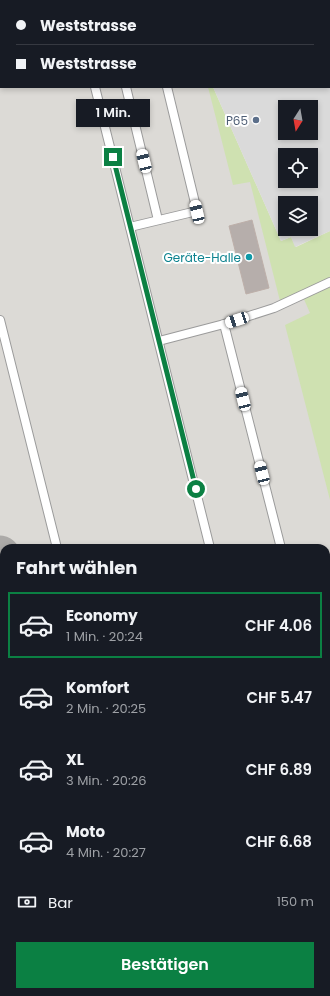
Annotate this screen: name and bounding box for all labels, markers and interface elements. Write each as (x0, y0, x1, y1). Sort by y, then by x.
text: Weststrasse (40, 15, 137, 36)
text: Weststrasse (40, 53, 137, 74)
callout: 1 Min. (76, 99, 150, 127)
north arrow (278, 100, 318, 140)
map controls (278, 100, 318, 236)
text: 1 Min. (95, 103, 131, 122)
place label: P65 (226, 112, 248, 129)
marker: P65 (251, 115, 261, 125)
route end (104, 148, 122, 166)
car (135, 148, 153, 174)
button: locate (278, 148, 318, 188)
button: layers (278, 196, 318, 236)
car (188, 199, 206, 225)
place label: Geräte-Halle (163, 249, 241, 266)
marker: Geräte-Halle (244, 252, 254, 262)
car (224, 311, 250, 329)
car (234, 386, 252, 412)
car (253, 460, 271, 486)
route start (187, 480, 205, 498)
text: Fahrt wählen (16, 555, 138, 580)
text: Economy (66, 605, 138, 626)
icon: car (18, 607, 54, 643)
text: CHF 4.06 (245, 615, 312, 636)
text: 1 Min. · 20:24 (66, 627, 143, 646)
text: Komfort (66, 677, 129, 698)
icon: car (18, 679, 54, 715)
text: CHF 5.47 (247, 687, 312, 708)
text: 2 Min. · 20:25 (66, 699, 146, 718)
text: XL (66, 749, 84, 770)
icon: car (18, 751, 54, 787)
text: CHF 6.89 (246, 759, 312, 780)
text: 3 Min. · 20:26 (66, 771, 146, 790)
text: Moto (66, 821, 105, 842)
icon: car (18, 823, 54, 859)
text: CHF 6.68 (245, 831, 312, 852)
text: 4 Min. · 20:27 (66, 843, 146, 862)
icon: cash (16, 891, 38, 913)
text: Bar (48, 892, 73, 913)
text: 150 m (277, 892, 314, 911)
button: Bestätigen (16, 942, 314, 988)

